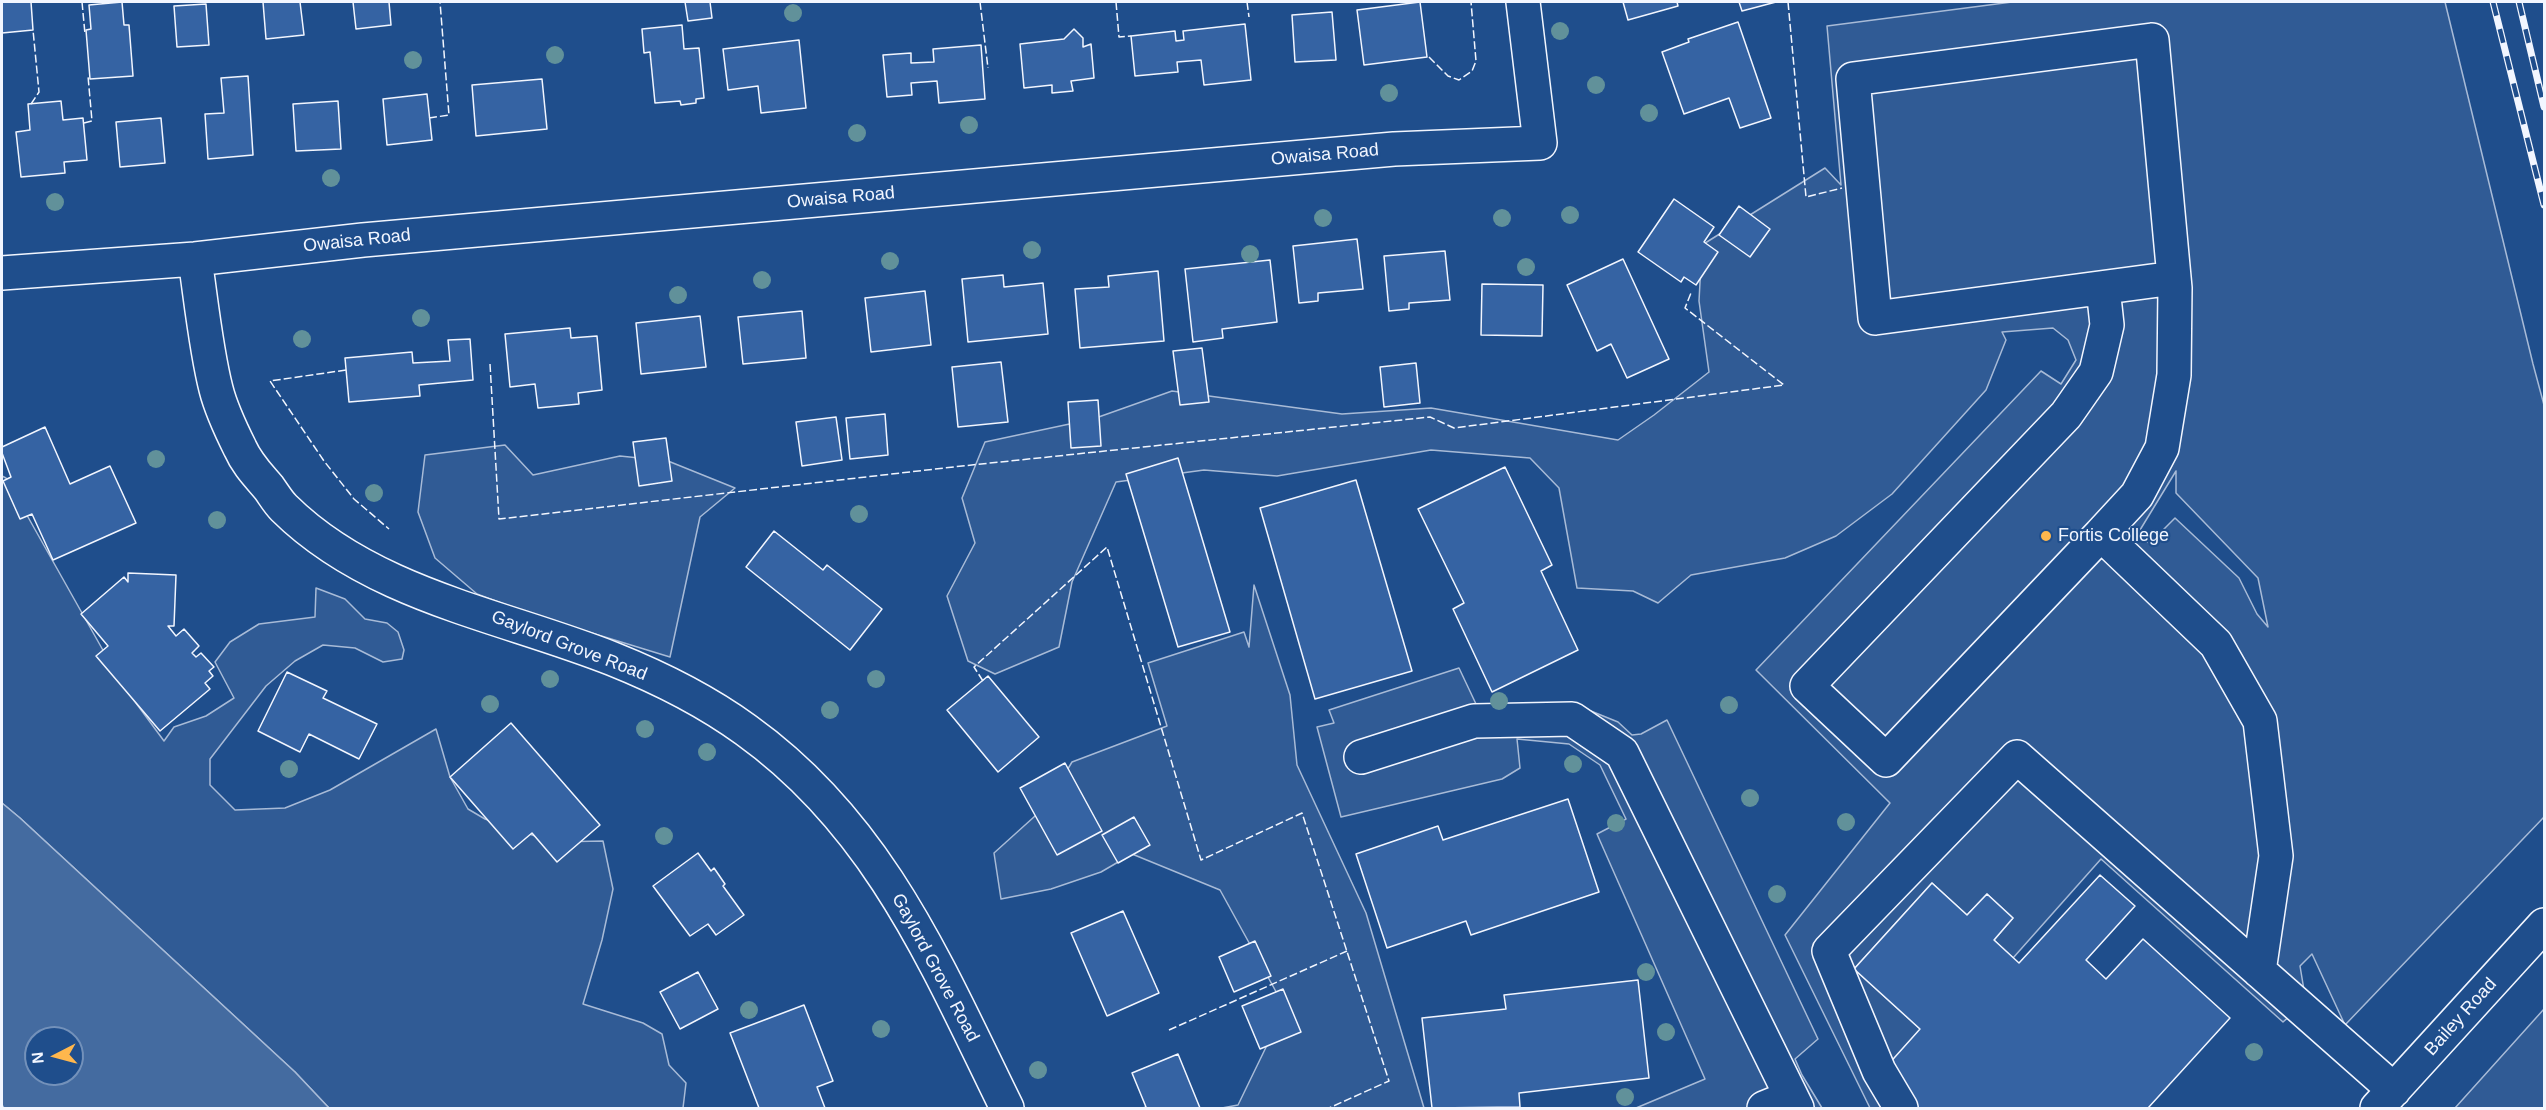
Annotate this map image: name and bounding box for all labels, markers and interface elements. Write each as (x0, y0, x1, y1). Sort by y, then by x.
street label: Owaisa Road (1270, 140, 1380, 170)
street label: Owaisa Road (786, 183, 896, 213)
street label: Owaisa Road (302, 225, 412, 257)
place label: Fortis College (2058, 525, 2169, 547)
marker: Fortis College (2039, 529, 2053, 543)
street label: Gaylord Grove Road (488, 606, 650, 686)
street label: Gaylord Grove Road (887, 890, 983, 1046)
street label: Bailey Road (2421, 974, 2501, 1060)
north arrow (24, 1026, 84, 1086)
text: N (29, 1051, 47, 1064)

